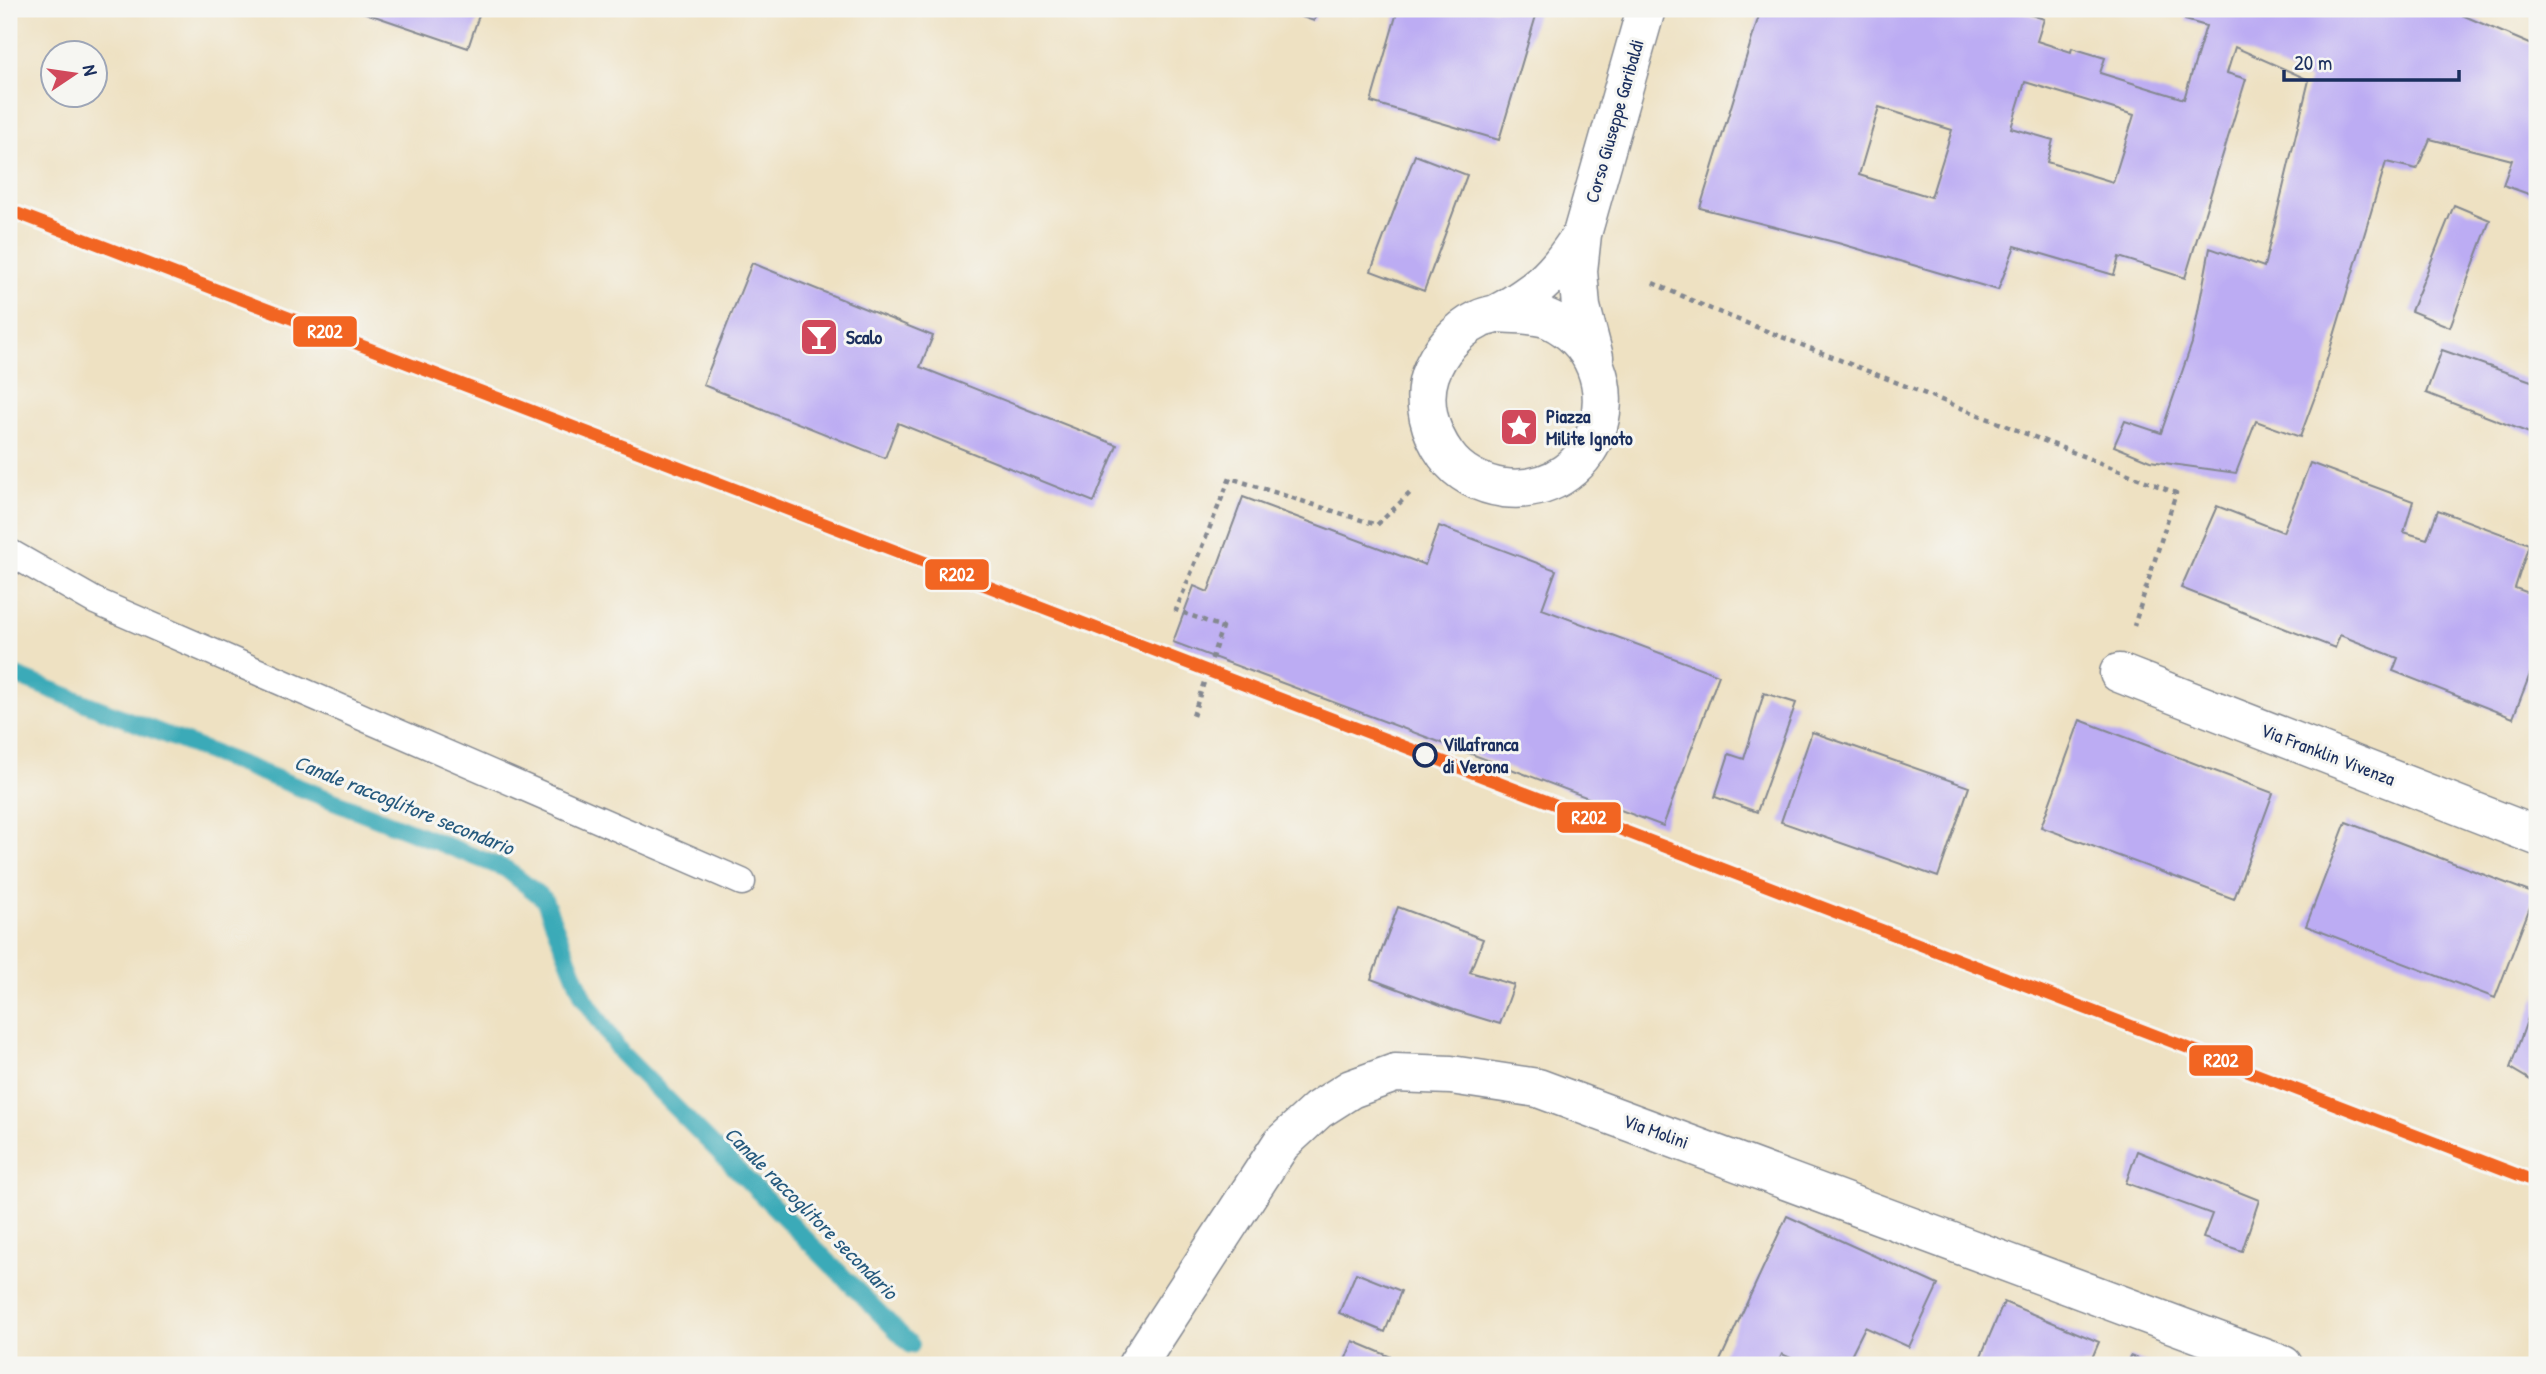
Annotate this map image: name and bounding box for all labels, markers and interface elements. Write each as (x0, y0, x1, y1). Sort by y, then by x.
street label: Corso Giuseppe Garibaldi (1578, 36, 1650, 206)
north arrow (38, 38, 108, 108)
scale bar (2284, 38, 2458, 82)
text: 20 m (2294, 48, 2332, 77)
text: N (77, 62, 104, 78)
line badge: R202 (292, 315, 358, 348)
bar icon: Scalo (798, 316, 840, 358)
text: R202 (308, 318, 343, 344)
place label: Scalo (846, 324, 883, 350)
place label: Piazza Milite Ignoto (1546, 403, 1633, 452)
place icon: Piazza Milite Ignoto (1498, 406, 1540, 448)
line badge: R202 (924, 558, 990, 591)
text: R202 (940, 561, 975, 587)
street label: Via Franklin Vivenza (2257, 716, 2399, 792)
place label: Villafranca di Verona (1443, 731, 1519, 779)
marker: Villafranca di Verona (1413, 743, 1437, 767)
water label: Canale raccoglitore secondario (290, 747, 520, 862)
line badge: R202 (1556, 801, 1622, 834)
text: R202 (1572, 804, 1607, 830)
line badge: R202 (2188, 1044, 2254, 1077)
text: R202 (2204, 1047, 2239, 1073)
street label: Via Molini (1620, 1107, 1692, 1155)
water label: Canale raccoglitore secondario (718, 1120, 905, 1307)

